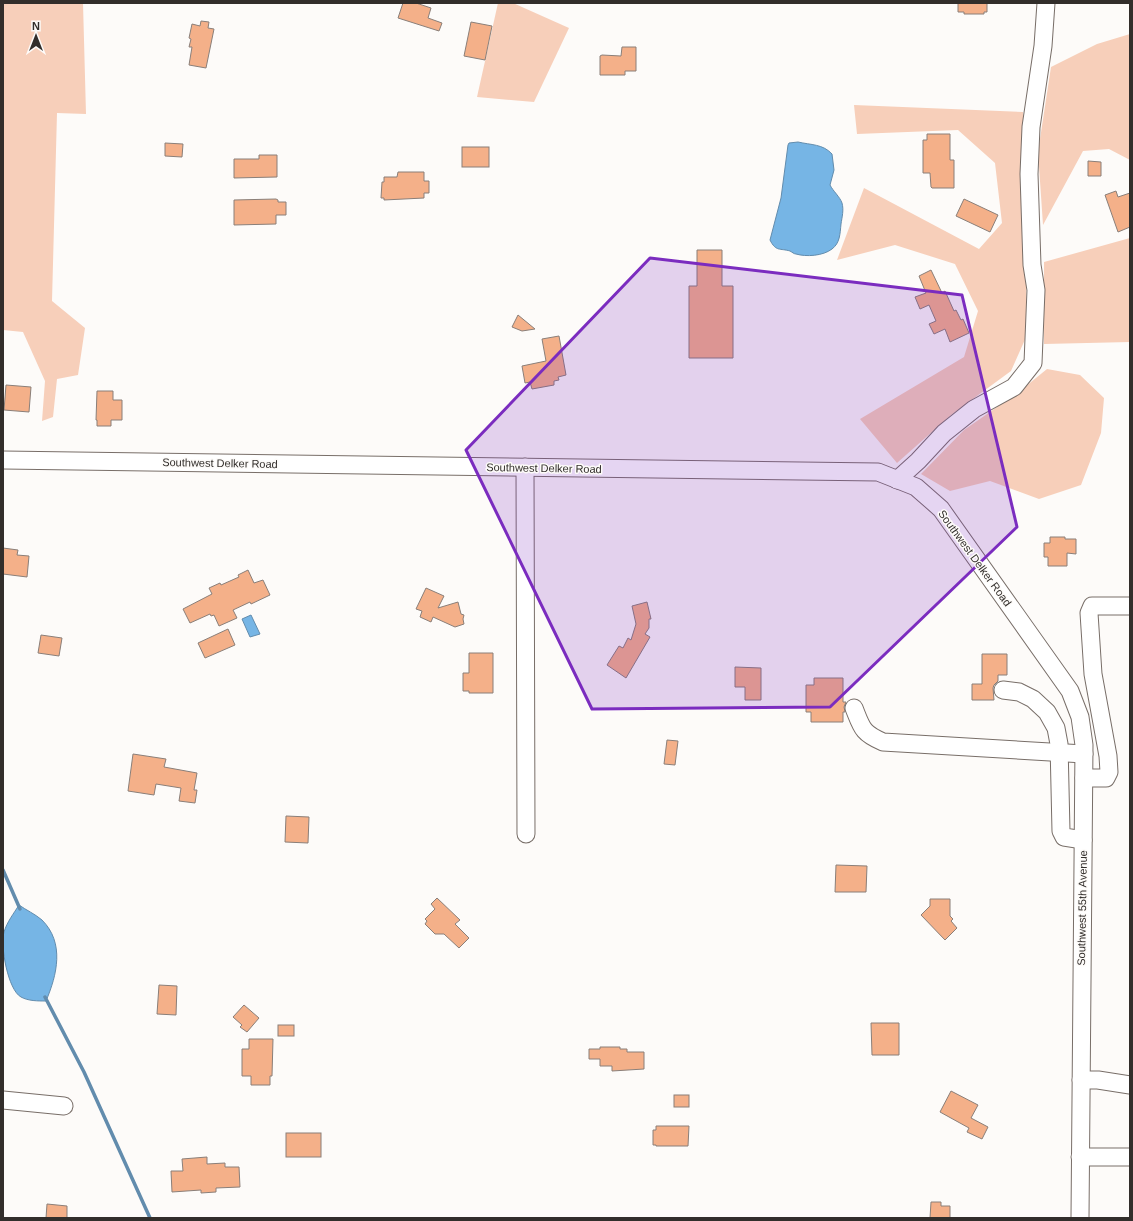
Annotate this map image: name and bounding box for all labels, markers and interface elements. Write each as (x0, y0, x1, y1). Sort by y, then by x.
north arrow (16, 16, 56, 56)
text: N (32, 20, 40, 32)
street label: Southwest Delker Road (162, 456, 278, 470)
street label: Southwest Delker Road (486, 461, 602, 475)
street label: Southwest Delker Road (936, 508, 1014, 608)
street label: Southwest 55th Avenue (1075, 850, 1089, 966)

